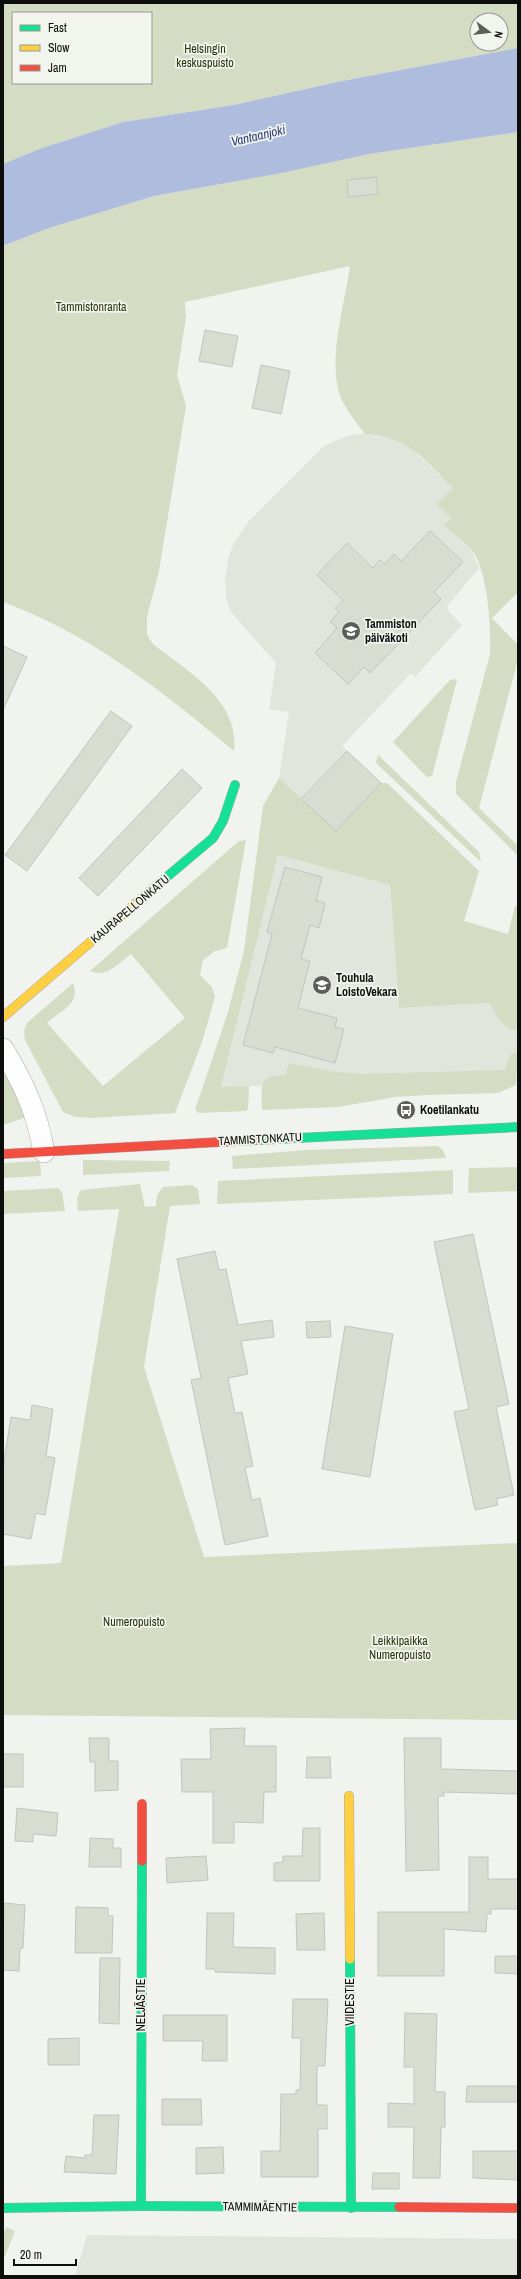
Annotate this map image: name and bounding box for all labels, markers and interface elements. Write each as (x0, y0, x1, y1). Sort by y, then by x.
legend (12, 12, 152, 84)
north arrow (469, 12, 509, 52)
text: Fast (48, 20, 67, 36)
text: N (491, 30, 506, 40)
text: Slow (48, 40, 70, 56)
park label: Helsingin keskuspuisto (176, 41, 234, 71)
text: Jam (48, 60, 67, 76)
water label: Vantaanjoki (229, 121, 287, 150)
park label: Tammistonranta (56, 299, 127, 315)
place label: Tammiston päiväkoti (365, 616, 417, 646)
school or university icon: Tammiston päiväkoti (340, 620, 362, 642)
street label: KAURAPELLONKATU (87, 871, 173, 947)
place label: Touhula LoistoVekara (336, 970, 398, 1000)
school or university icon: Touhula LoistoVekara (311, 974, 333, 996)
bus stop icon: Koetilankatu (395, 1099, 417, 1121)
place label: Koetilankatu (420, 1102, 479, 1118)
street label: TAMMISTONKATU (218, 1129, 302, 1149)
park label: Numeropuisto (103, 1614, 165, 1630)
park label: Leikkipaikka Numeropuisto (369, 1633, 431, 1663)
street label: VIIDESTIE (342, 1978, 358, 2026)
street label: NELJÄSTIE (133, 1979, 149, 2031)
street label: TAMMIMÄENTIE (222, 2198, 298, 2216)
scale bar (14, 2241, 76, 2267)
text: 20 m (20, 2247, 42, 2263)

